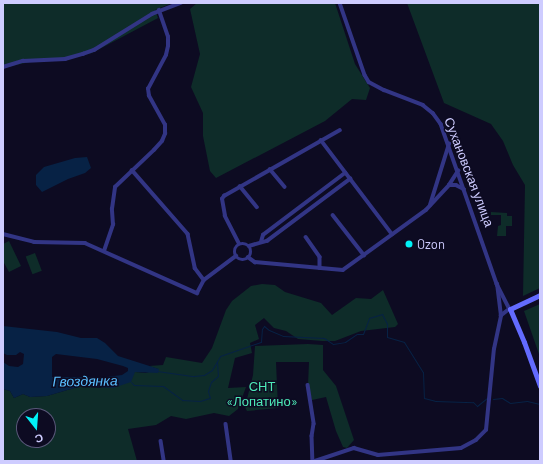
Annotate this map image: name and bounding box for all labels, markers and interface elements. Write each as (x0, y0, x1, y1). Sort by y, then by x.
street label: Сухановская улица (441, 115, 497, 229)
place label: Ozon (417, 236, 445, 252)
marker: Ozon (404, 239, 414, 249)
water label: Гвоздянка (52, 372, 118, 390)
park label: СНТ «Лопатино» (226, 379, 298, 410)
north arrow (16, 408, 56, 448)
text: С (34, 432, 45, 446)

